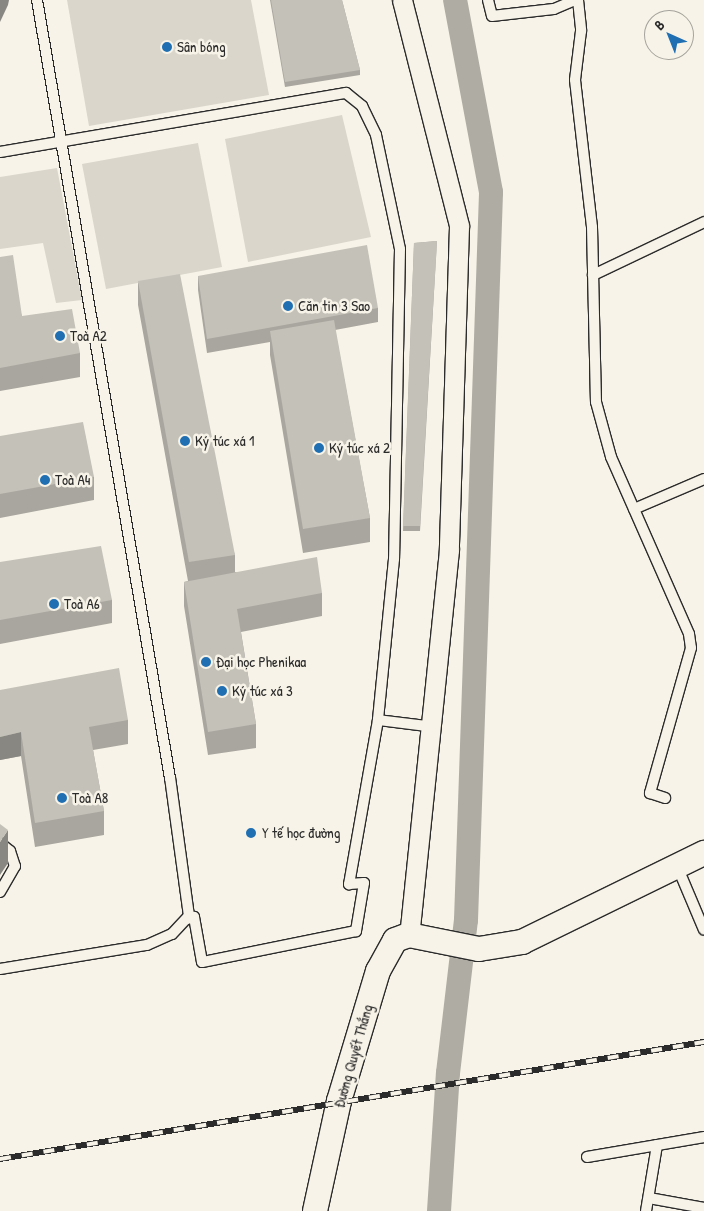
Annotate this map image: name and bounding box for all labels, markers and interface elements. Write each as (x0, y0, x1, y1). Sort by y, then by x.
north arrow (644, 10, 694, 60)
text: B (650, 15, 668, 34)
place label: Sân bóng (177, 38, 226, 56)
marker: Sân bóng (161, 41, 173, 53)
place label: Căn tin 3 Sao (298, 297, 370, 315)
marker: Căn tin 3 Sao (282, 300, 294, 312)
place label: Toà A2 (70, 327, 107, 345)
marker: Toà A2 (54, 330, 66, 342)
place label: Ký túc xá 1 (195, 432, 255, 450)
marker: Ký túc xá 1 (179, 435, 191, 447)
place label: Ký túc xá 2 (329, 439, 390, 457)
marker: Ký túc xá 2 (313, 442, 325, 454)
place label: Toà A4 (55, 471, 90, 489)
marker: Toà A4 (39, 474, 51, 486)
place label: Toà A6 (64, 595, 100, 613)
marker: Toà A6 (48, 598, 60, 610)
place label: Đại học Phenikaa (216, 653, 306, 671)
marker: Đại học Phenikaa (200, 656, 212, 668)
place label: Ký túc xá 3 (232, 682, 293, 700)
marker: Ký túc xá 3 (216, 685, 228, 697)
place label: Toà A8 (72, 789, 108, 807)
marker: Toà A8 (56, 792, 68, 804)
place label: Y tế học đường (262, 824, 341, 842)
marker: Y tế học đường (244, 826, 258, 840)
street label: Đường Quyết Thắng (330, 1002, 376, 1110)

